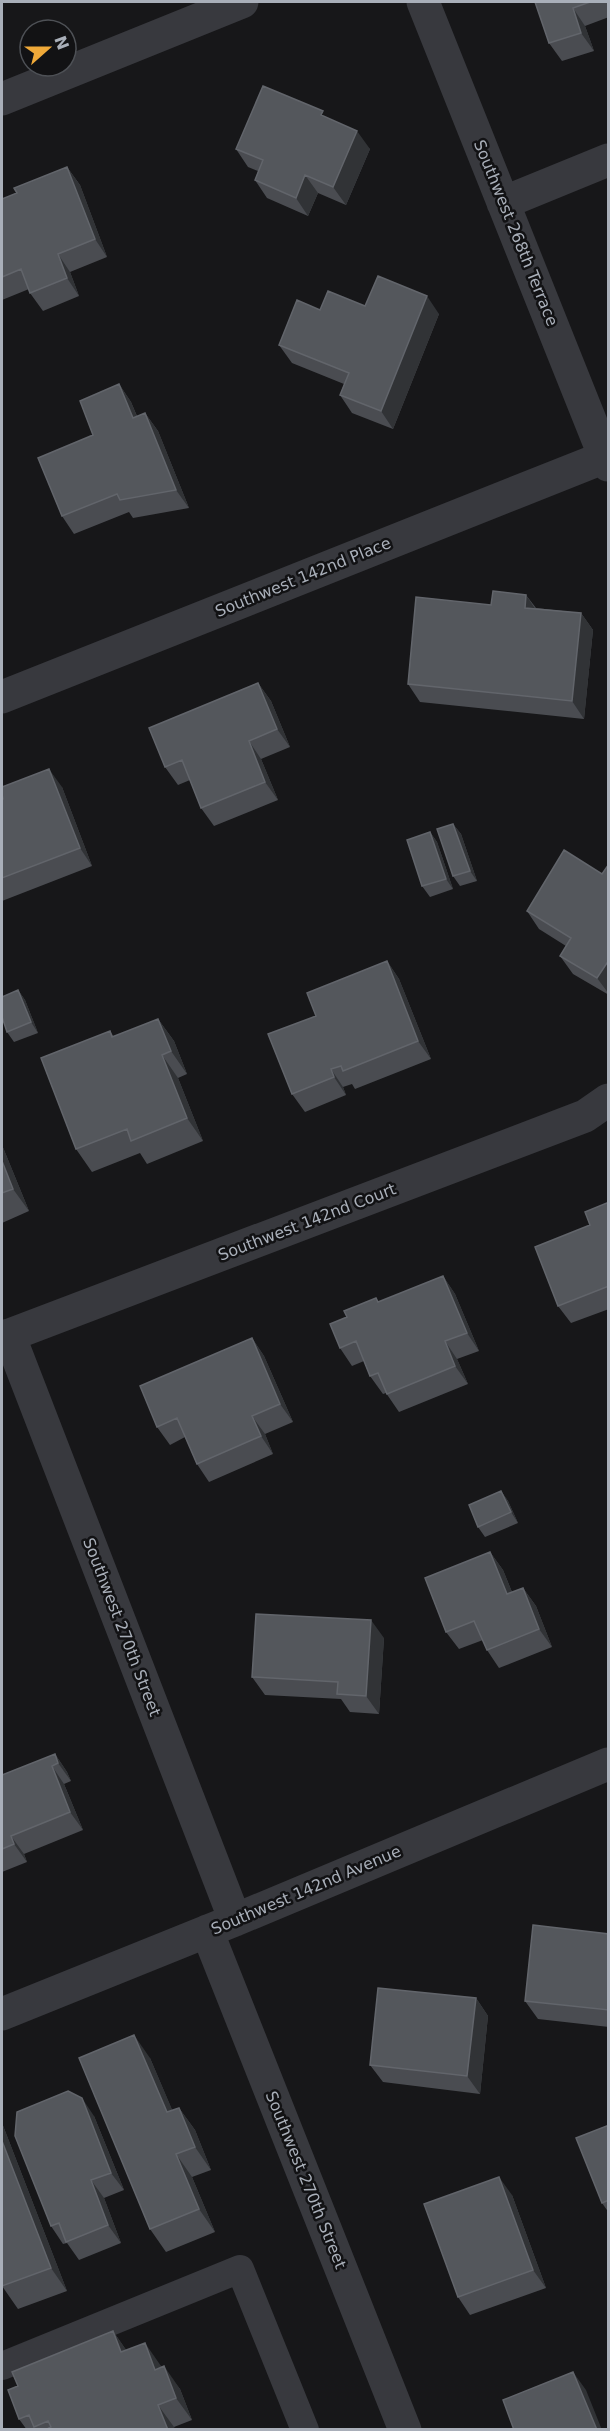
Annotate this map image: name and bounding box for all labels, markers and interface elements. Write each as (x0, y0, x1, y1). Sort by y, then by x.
north arrow (18, 18, 78, 78)
text: N (50, 33, 73, 52)
street label: Southwest 268th Terrace (470, 137, 562, 329)
street label: Southwest 142nd Place (212, 533, 394, 621)
street label: Southwest 142nd Court (215, 1179, 399, 1265)
street label: Southwest 270th Street (79, 1535, 165, 1719)
street label: Southwest 142nd Avenue (208, 1841, 404, 1939)
street label: Southwest 270th Street (262, 2088, 350, 2272)

